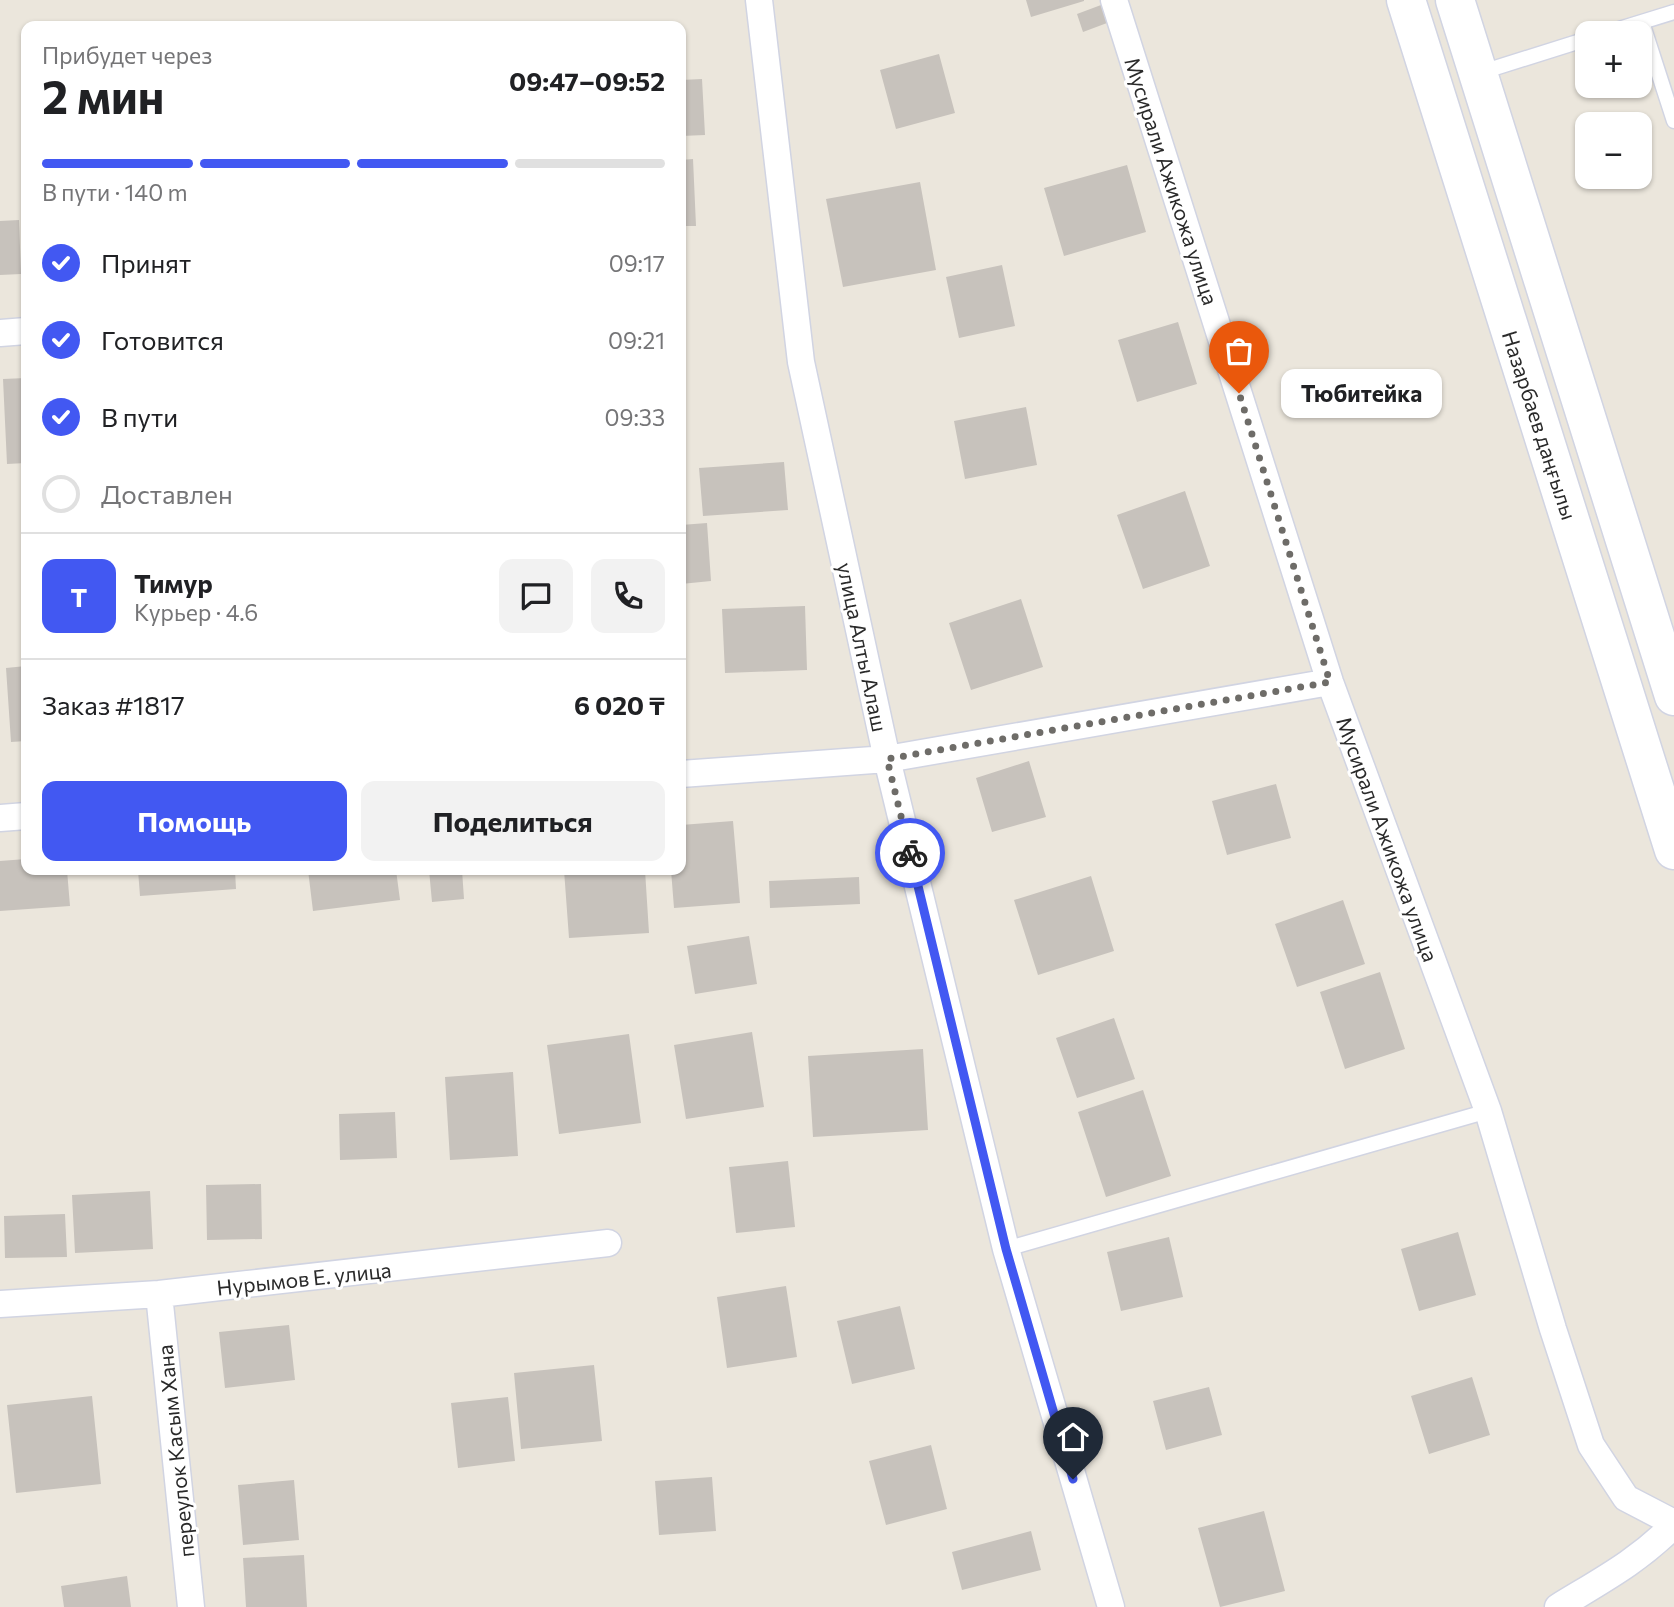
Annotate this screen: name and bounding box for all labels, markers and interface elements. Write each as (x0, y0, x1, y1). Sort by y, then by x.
map controls (1575, 21, 1652, 189)
button: + (1575, 21, 1652, 98)
text: Прибудет через (42, 41, 212, 69)
street label: Мусирали Ажикожа улица (1120, 54, 1224, 308)
text: 09:47–09:52 (509, 65, 665, 96)
text: 2 мин (42, 67, 164, 123)
button: − (1575, 112, 1652, 189)
text: В пути · 140 m (42, 178, 188, 206)
icon: check (42, 244, 80, 282)
text: Принят (101, 247, 191, 278)
text: 09:17 (609, 249, 665, 277)
icon: check (42, 321, 80, 359)
pin (1209, 321, 1269, 393)
text: Готовится (101, 324, 224, 355)
text: 09:21 (608, 326, 665, 354)
street label: Назарбаев даңғылы (1498, 327, 1582, 523)
icon: bag (1220, 332, 1258, 370)
callout: Тюбитейка (1281, 368, 1442, 418)
text: Тюбитейка (1301, 379, 1422, 407)
icon: check (42, 398, 80, 436)
text: В пути (101, 401, 178, 432)
text: 09:33 (604, 403, 665, 431)
text: Доставлен (101, 478, 233, 509)
button: chat (499, 559, 573, 633)
button: phone (591, 559, 665, 633)
street label: улица Алты Алаш (833, 560, 893, 734)
text: Тимур (134, 567, 213, 598)
text: Т (71, 581, 87, 612)
text: Курьер · 4.6 (134, 598, 258, 626)
text: Заказ #1817 (42, 689, 185, 720)
text: 6 020 ₸ (574, 689, 665, 720)
street label: Мусирали Ажикожа улица (1332, 713, 1444, 965)
button: Помощь (42, 781, 347, 861)
button: Поделиться (361, 781, 665, 861)
courier (875, 818, 945, 888)
icon: bike (891, 834, 929, 872)
street label: Нурымов Е. улица (215, 1256, 393, 1300)
street label: переулок Касым Хана (151, 1343, 199, 1559)
pin (1043, 1407, 1103, 1479)
icon: home (1054, 1418, 1092, 1456)

